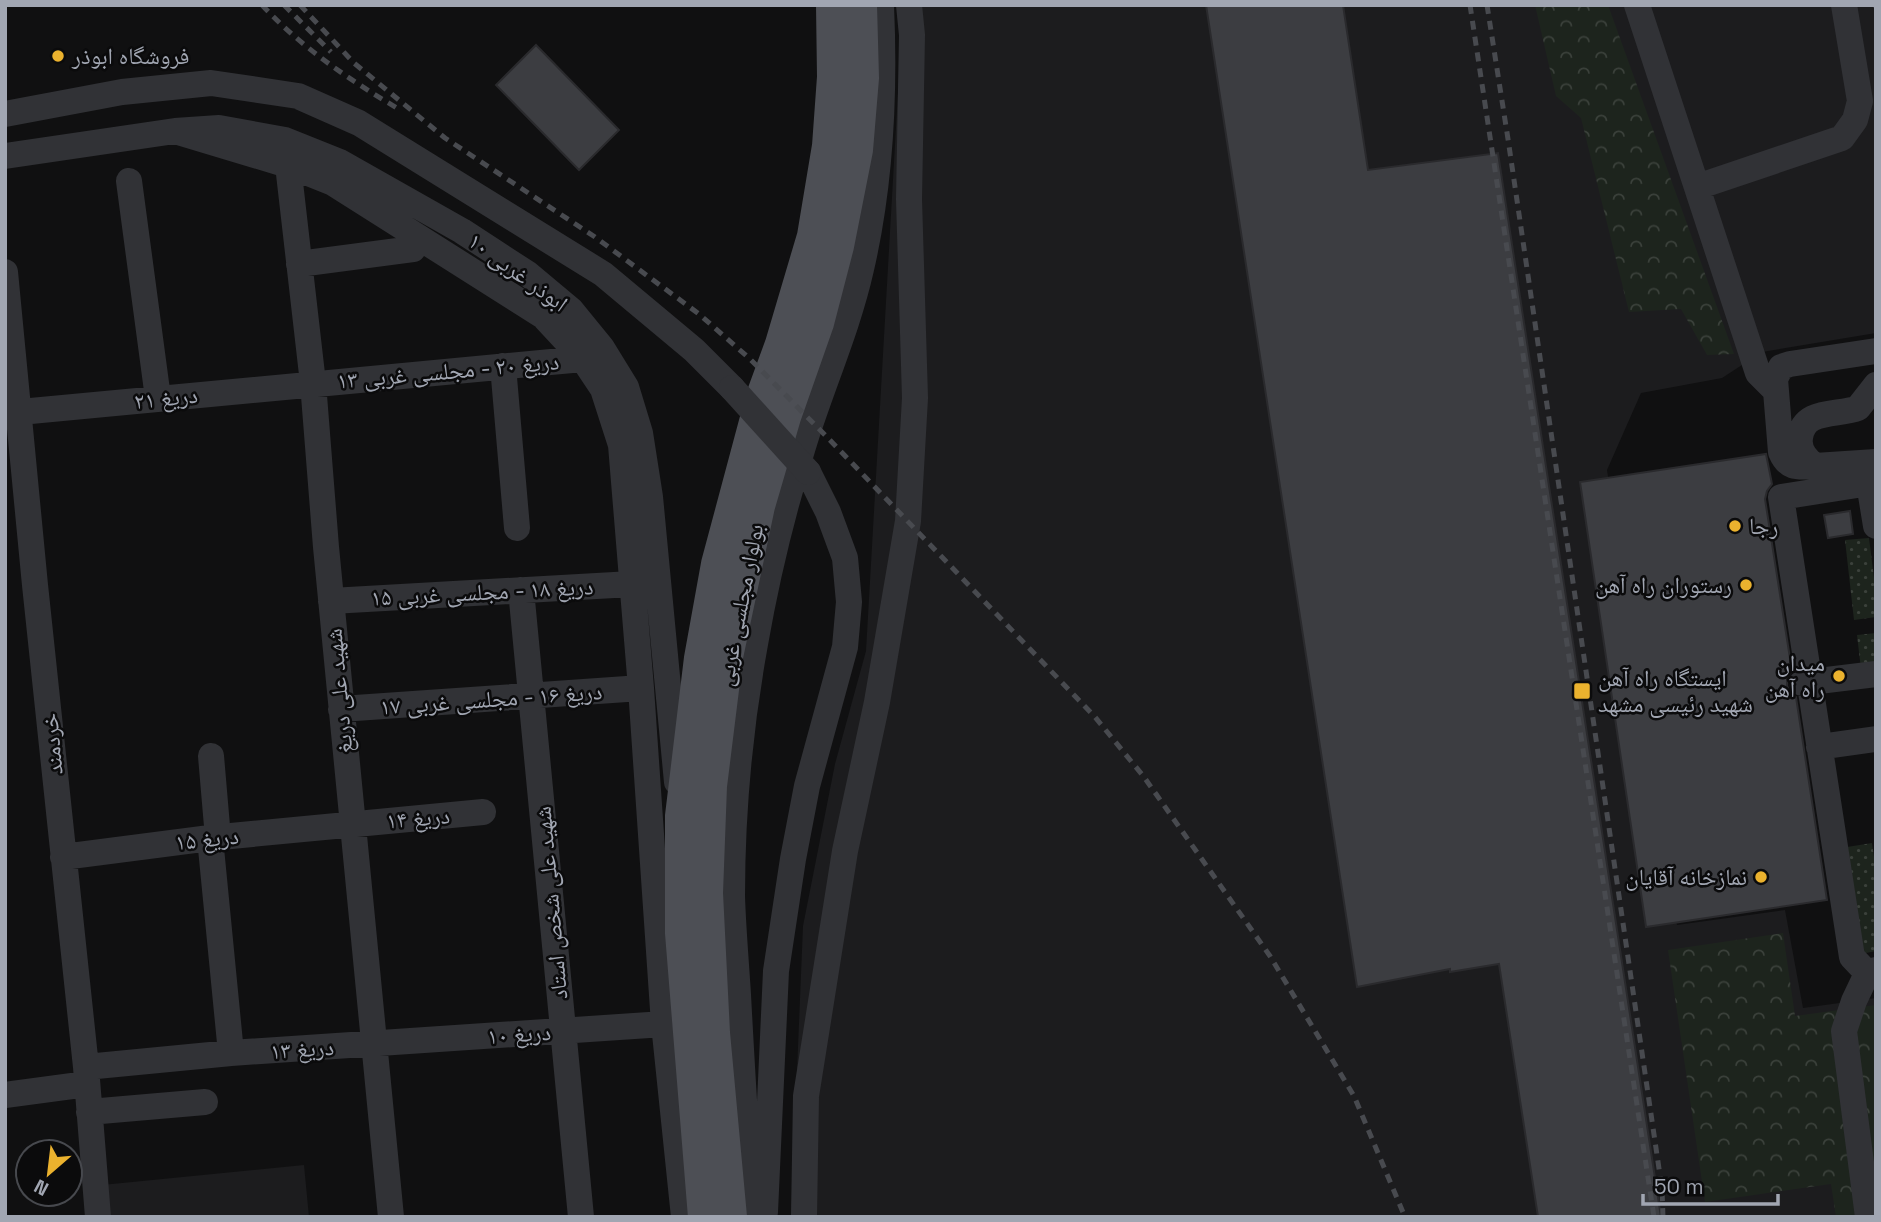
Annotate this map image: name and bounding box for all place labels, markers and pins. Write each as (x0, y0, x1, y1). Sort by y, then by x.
place label: فروشگاه ابوذر (71, 41, 189, 71)
marker: فروشگاه ابوذر (50, 48, 66, 64)
place label: رجا (1749, 511, 1778, 541)
marker: رجا (1727, 518, 1743, 534)
place label: رستوران راه آهن (1595, 570, 1732, 600)
marker: رستوران راه آهن (1738, 577, 1754, 593)
place label: میدان راه آهن (1765, 648, 1825, 704)
place label: ایستگاه راه آهن شهید رئیسی مشهد (1598, 663, 1753, 719)
marker: میدان راه آهن (1831, 668, 1847, 684)
marker: ایستگاه راه آهن شهید رئیسی مشهد (1572, 681, 1592, 701)
place label: نمازخانه آقایان (1625, 862, 1747, 892)
marker: نمازخانه آقایان (1753, 869, 1769, 885)

